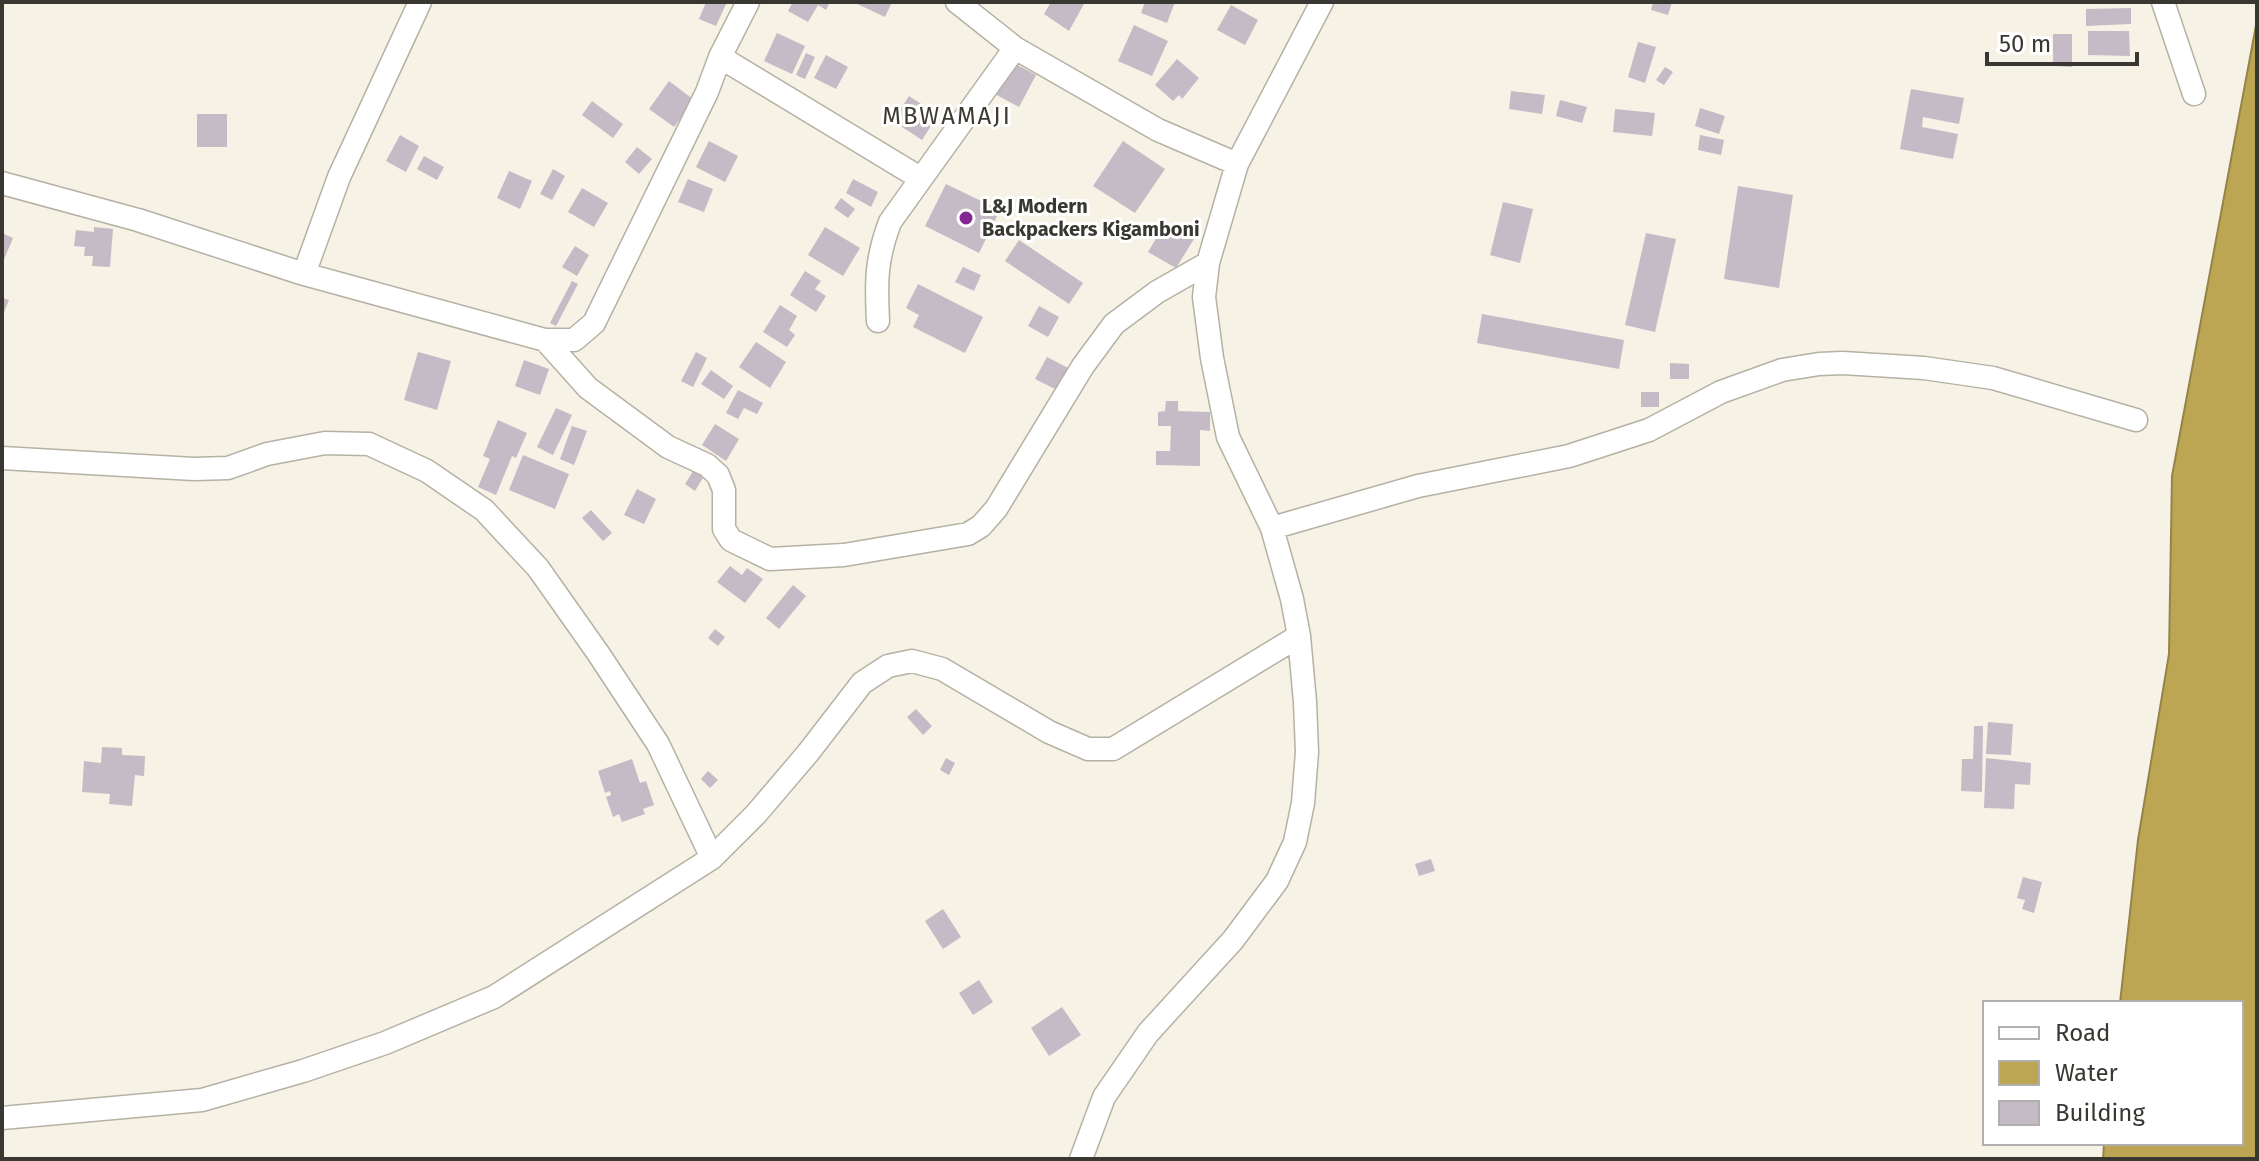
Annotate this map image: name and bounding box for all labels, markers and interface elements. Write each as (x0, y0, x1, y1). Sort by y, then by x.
scale bar (1987, 16, 2137, 66)
text: 50 m (1999, 30, 2051, 58)
district label: MBWAMAJI (882, 102, 1012, 130)
place label: L&J Modern Backpackers Kigamboni (982, 194, 1200, 241)
marker: L&J Modern Backpackers Kigamboni (957, 209, 975, 227)
legend (1983, 1001, 2243, 1145)
text: Road (2055, 1019, 2110, 1047)
text: Water (2055, 1059, 2119, 1087)
text: Building (2055, 1099, 2145, 1127)

